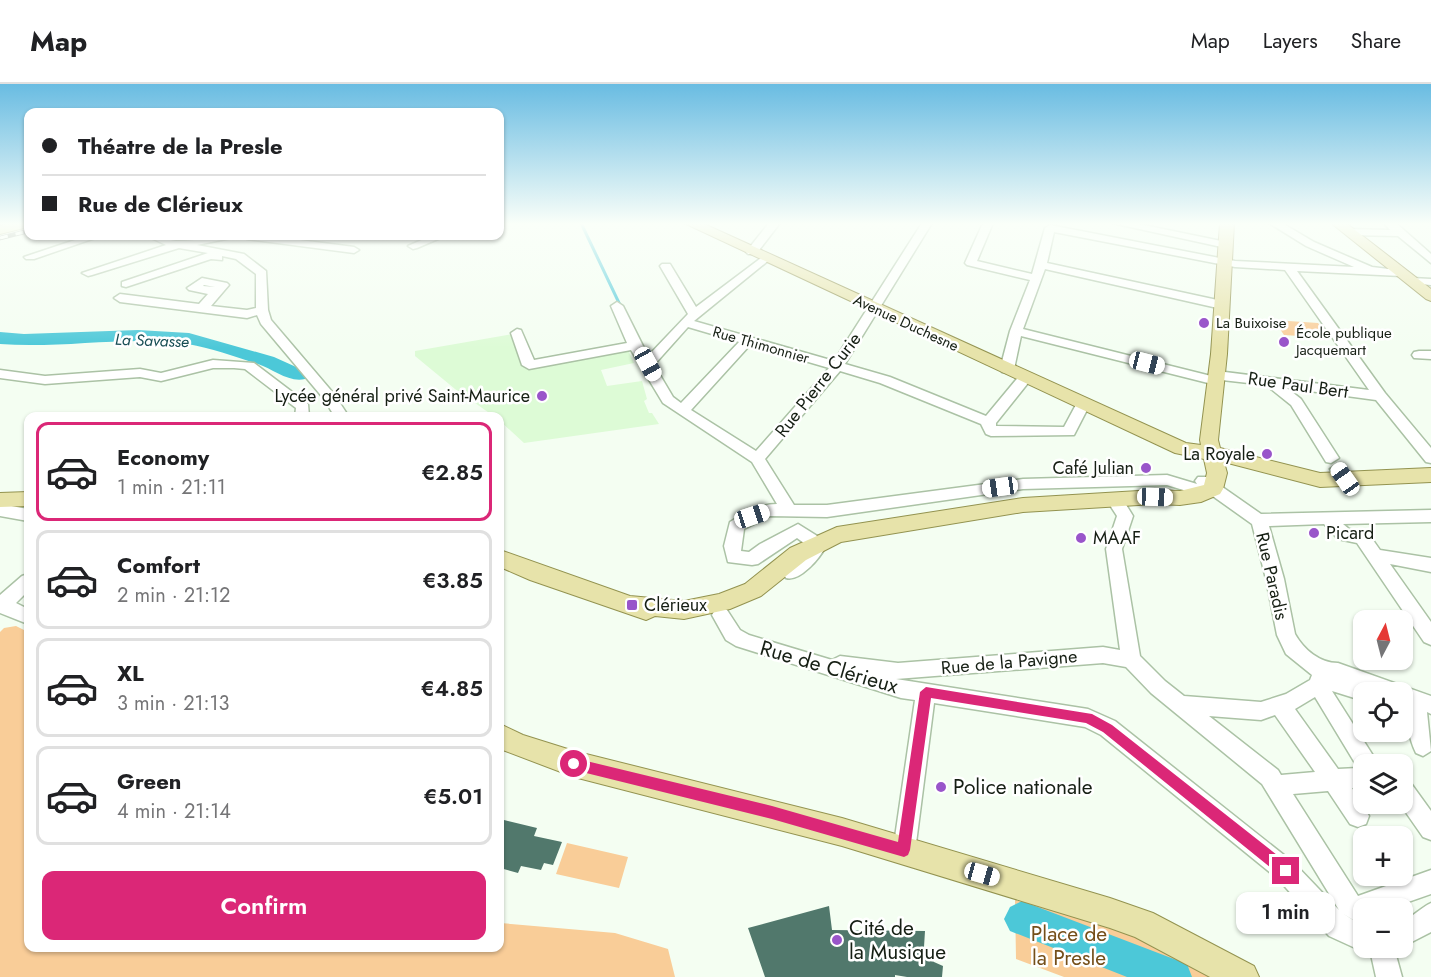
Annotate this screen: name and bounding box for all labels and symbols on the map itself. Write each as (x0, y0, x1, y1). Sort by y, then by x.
street label: Avenue Duchesne (850, 289, 962, 357)
place label: La Buixoise (1216, 312, 1287, 334)
marker: La Buixoise (1197, 316, 1211, 330)
street label: Rue Thimonnier (710, 321, 813, 370)
place label: École publique Jacquemart (1294, 322, 1392, 361)
street label: Rue Pierre Curie (769, 327, 867, 443)
water label: La Savasse (115, 328, 189, 353)
marker: École publique Jacquemart (1277, 335, 1291, 349)
car (631, 344, 665, 384)
car (1127, 350, 1167, 376)
street label: Rue Paul Bert (1246, 365, 1350, 405)
place label: Lycée général privé Saint-Maurice (274, 383, 530, 409)
marker: Lycée général privé Saint-Maurice (535, 389, 549, 403)
place label: La Royale (1183, 441, 1255, 467)
marker: La Royale (1260, 447, 1274, 461)
place label: Café Julian (1052, 455, 1134, 481)
car (1327, 459, 1363, 499)
marker: Café Julian (1139, 461, 1153, 475)
car (981, 476, 1019, 498)
car (1137, 487, 1173, 507)
car (732, 502, 772, 530)
place label: Picard (1326, 520, 1374, 546)
place label: MAAF (1093, 525, 1141, 551)
marker: Picard (1307, 526, 1321, 540)
street label: Rue Paradis (1249, 530, 1295, 622)
marker: MAAF (1074, 531, 1088, 545)
place label: Clérieux (644, 592, 707, 618)
marker: Clérieux (625, 598, 639, 612)
north arrow (1353, 610, 1413, 670)
street label: Rue de Clérieux (756, 633, 902, 701)
street label: Rue de la Pavigne (940, 643, 1078, 681)
route start (560, 750, 587, 777)
place label: Police nationale (953, 772, 1093, 802)
marker: Police nationale (934, 780, 948, 794)
route end (1272, 857, 1299, 884)
car (962, 860, 1002, 888)
callout: 1 min (1236, 892, 1336, 934)
place label: Cité de la Musique (849, 913, 946, 967)
park label: Place de la Presle (1031, 919, 1107, 973)
marker: Cité de la Musique (830, 933, 844, 947)

